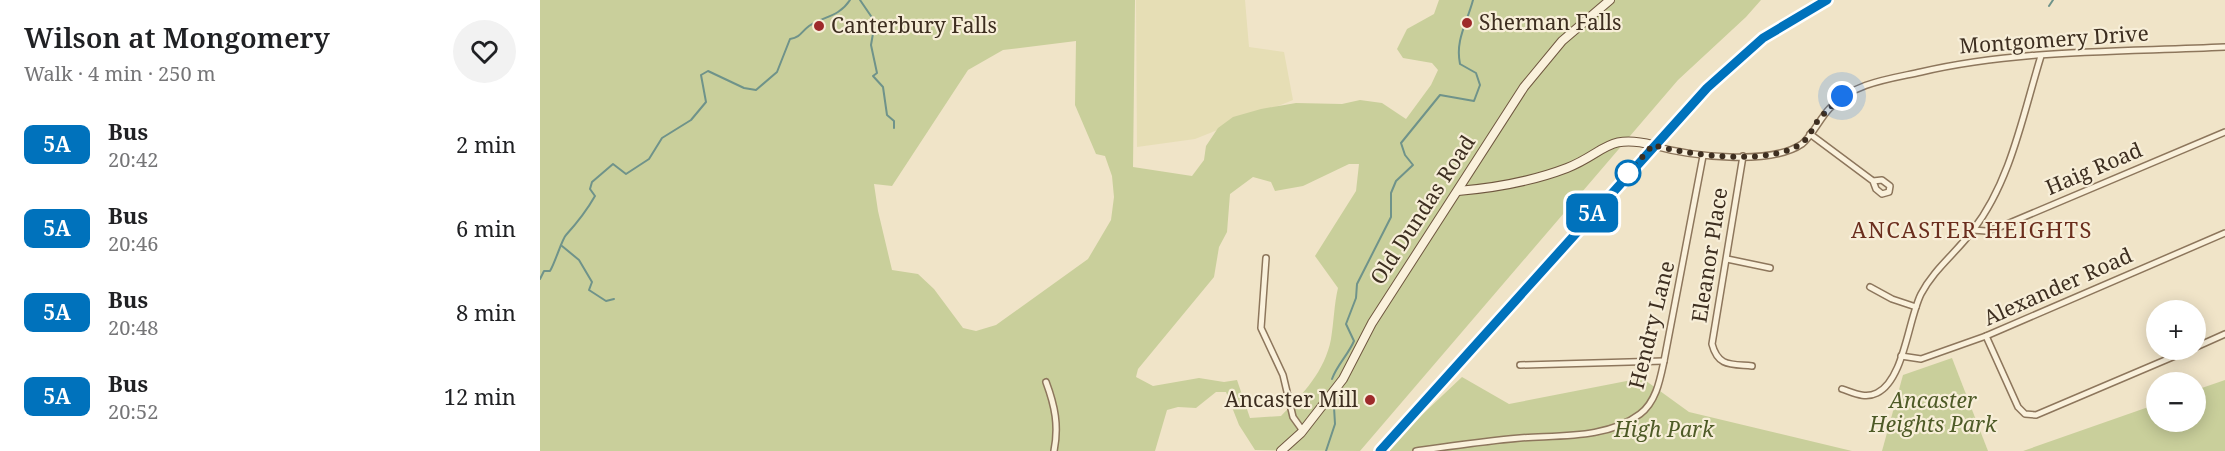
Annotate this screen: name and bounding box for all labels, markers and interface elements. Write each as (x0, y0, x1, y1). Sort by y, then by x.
place label: Sherman Falls (1479, 8, 1621, 36)
place label: Canterbury Falls (831, 11, 997, 39)
marker: Sherman Falls (1460, 16, 1474, 30)
text: Wilson at Mongomery (24, 18, 330, 56)
street label: Montgomery Drive (1958, 18, 2150, 60)
marker: Canterbury Falls (812, 19, 826, 33)
button: heart (453, 20, 516, 83)
text: Walk · 4 min · 250 m (24, 60, 216, 87)
your location (1827, 81, 1857, 111)
text: Bus (108, 116, 148, 146)
text: 2 min (456, 129, 516, 159)
street label: Old Dundas Road (1363, 129, 1481, 290)
text: 5A (43, 130, 71, 158)
street label: Haig Road (2041, 135, 2146, 201)
text: 20:42 (108, 146, 158, 173)
unlabelled marker (1615, 160, 1641, 186)
street label: Eleanor Place (1685, 185, 1733, 324)
line badge: 5A (1565, 194, 1619, 232)
text: 5A (1578, 199, 1606, 227)
text: Bus (108, 200, 148, 230)
text: 6 min (456, 213, 516, 243)
text: 5A (43, 214, 71, 242)
district label: ANCASTER HEIGHTS (1851, 214, 2093, 244)
text: 20:46 (108, 230, 158, 257)
street label: Alexander Road (1979, 241, 2137, 331)
street label: Hendry Lane (1622, 258, 1680, 392)
text: Bus (108, 284, 148, 314)
text: 8 min (456, 297, 516, 327)
text: 5A (43, 298, 71, 326)
map controls (2146, 300, 2206, 432)
button: + (2146, 300, 2206, 360)
text: 20:48 (108, 314, 158, 341)
text: Bus (108, 368, 148, 398)
button: − (2146, 372, 2206, 432)
text: 12 min (444, 381, 516, 411)
text: 5A (43, 382, 71, 410)
place label: Ancaster Mill (1225, 385, 1358, 413)
park label: Ancaster Heights Park (1868, 386, 1998, 438)
marker: Ancaster Mill (1363, 393, 1377, 407)
text: 20:52 (108, 398, 158, 425)
park label: High Park (1613, 415, 1715, 443)

